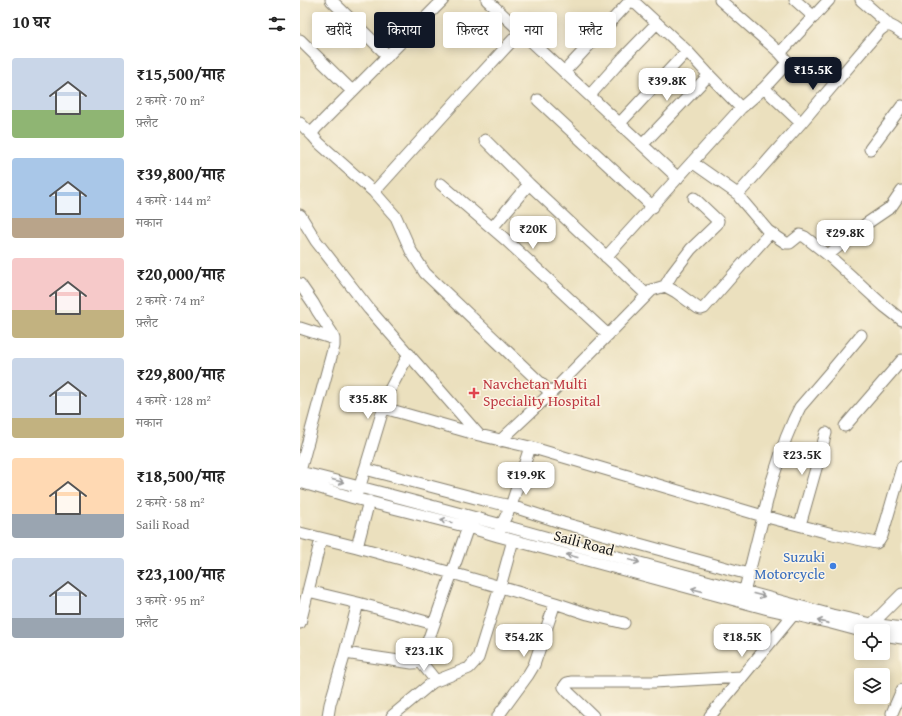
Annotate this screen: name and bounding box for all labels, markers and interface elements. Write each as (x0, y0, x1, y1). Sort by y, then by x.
text: 10 घर (12, 9, 50, 34)
chip: खरीदें (312, 12, 366, 48)
chip: किराया (374, 12, 435, 48)
chip: फ़िल्टर (443, 12, 502, 48)
chip: नया (510, 12, 557, 48)
chip: फ़्लैट (565, 12, 616, 48)
icon: filters (266, 13, 288, 35)
pin: ₹15.5K (780, 57, 846, 91)
text: ₹15.5K (794, 60, 832, 79)
text: ₹15,500/माह (136, 61, 225, 86)
pin: ₹39.8K (634, 68, 700, 102)
text: ₹39.8K (648, 71, 686, 90)
icon: home (44, 74, 92, 122)
text: 2 कमरे · 70 m² (136, 91, 205, 110)
text: फ़्लैट (136, 113, 158, 132)
text: ₹39,800/माह (136, 161, 225, 186)
icon: home (44, 174, 92, 222)
text: 4 कमरे · 144 m² (136, 191, 211, 210)
text: मकान (136, 213, 162, 232)
pin: ₹20K (509, 216, 557, 250)
text: ₹20K (519, 219, 547, 238)
pin: ₹29.8K (812, 220, 878, 254)
text: ₹29.8K (826, 223, 864, 242)
text: ₹20,000/माह (136, 261, 225, 286)
icon: home (44, 274, 92, 322)
text: 2 कमरे · 74 m² (136, 291, 205, 310)
text: फ़्लैट (136, 313, 158, 332)
text: ₹29,800/माह (136, 361, 225, 386)
place label: Navchetan Multi Speciality Hospital (483, 373, 600, 411)
icon: home (44, 374, 92, 422)
pin: ₹35.8K (335, 386, 401, 420)
marker: Navchetan Multi Speciality Hospital (468, 387, 480, 399)
text: ₹35.8K (349, 389, 387, 408)
text: 4 कमरे · 128 m² (136, 391, 211, 410)
text: मकान (136, 413, 162, 432)
pin: ₹23.5K (769, 442, 835, 476)
text: ₹23.5K (783, 445, 821, 464)
pin: ₹19.9K (493, 462, 559, 496)
text: ₹18,500/माह (136, 463, 225, 488)
text: ₹19.9K (507, 465, 545, 484)
icon: home (44, 474, 92, 522)
one-way arrow (331, 478, 344, 485)
text: 2 कमरे · 58 m² (136, 493, 205, 512)
text: Saili Road (136, 515, 190, 534)
one-way arrow (440, 517, 453, 524)
street label: Saili Road (552, 524, 617, 561)
place label: Suzuki Motorcycle (754, 546, 825, 584)
one-way arrow (566, 551, 579, 559)
one-way arrow (627, 558, 640, 565)
text: ₹23,100/माह (136, 561, 225, 586)
marker: Suzuki Motorcycle (828, 561, 838, 571)
icon: home (44, 574, 92, 622)
one-way arrow (691, 586, 704, 593)
text: 3 कमरे · 95 m² (136, 591, 205, 610)
one-way arrow (753, 592, 766, 599)
text: फ़्लैट (136, 613, 158, 632)
one-way arrow (817, 617, 830, 625)
pin: ₹54.2K (491, 624, 557, 658)
pin: ₹18.5K (709, 624, 775, 658)
map controls (854, 624, 890, 704)
button: locate (854, 624, 890, 660)
text: ₹54.2K (505, 627, 543, 646)
text: ₹18.5K (723, 627, 761, 646)
pin: ₹23.1K (391, 638, 457, 672)
text: ₹23.1K (405, 641, 443, 660)
button: layers (854, 668, 890, 704)

